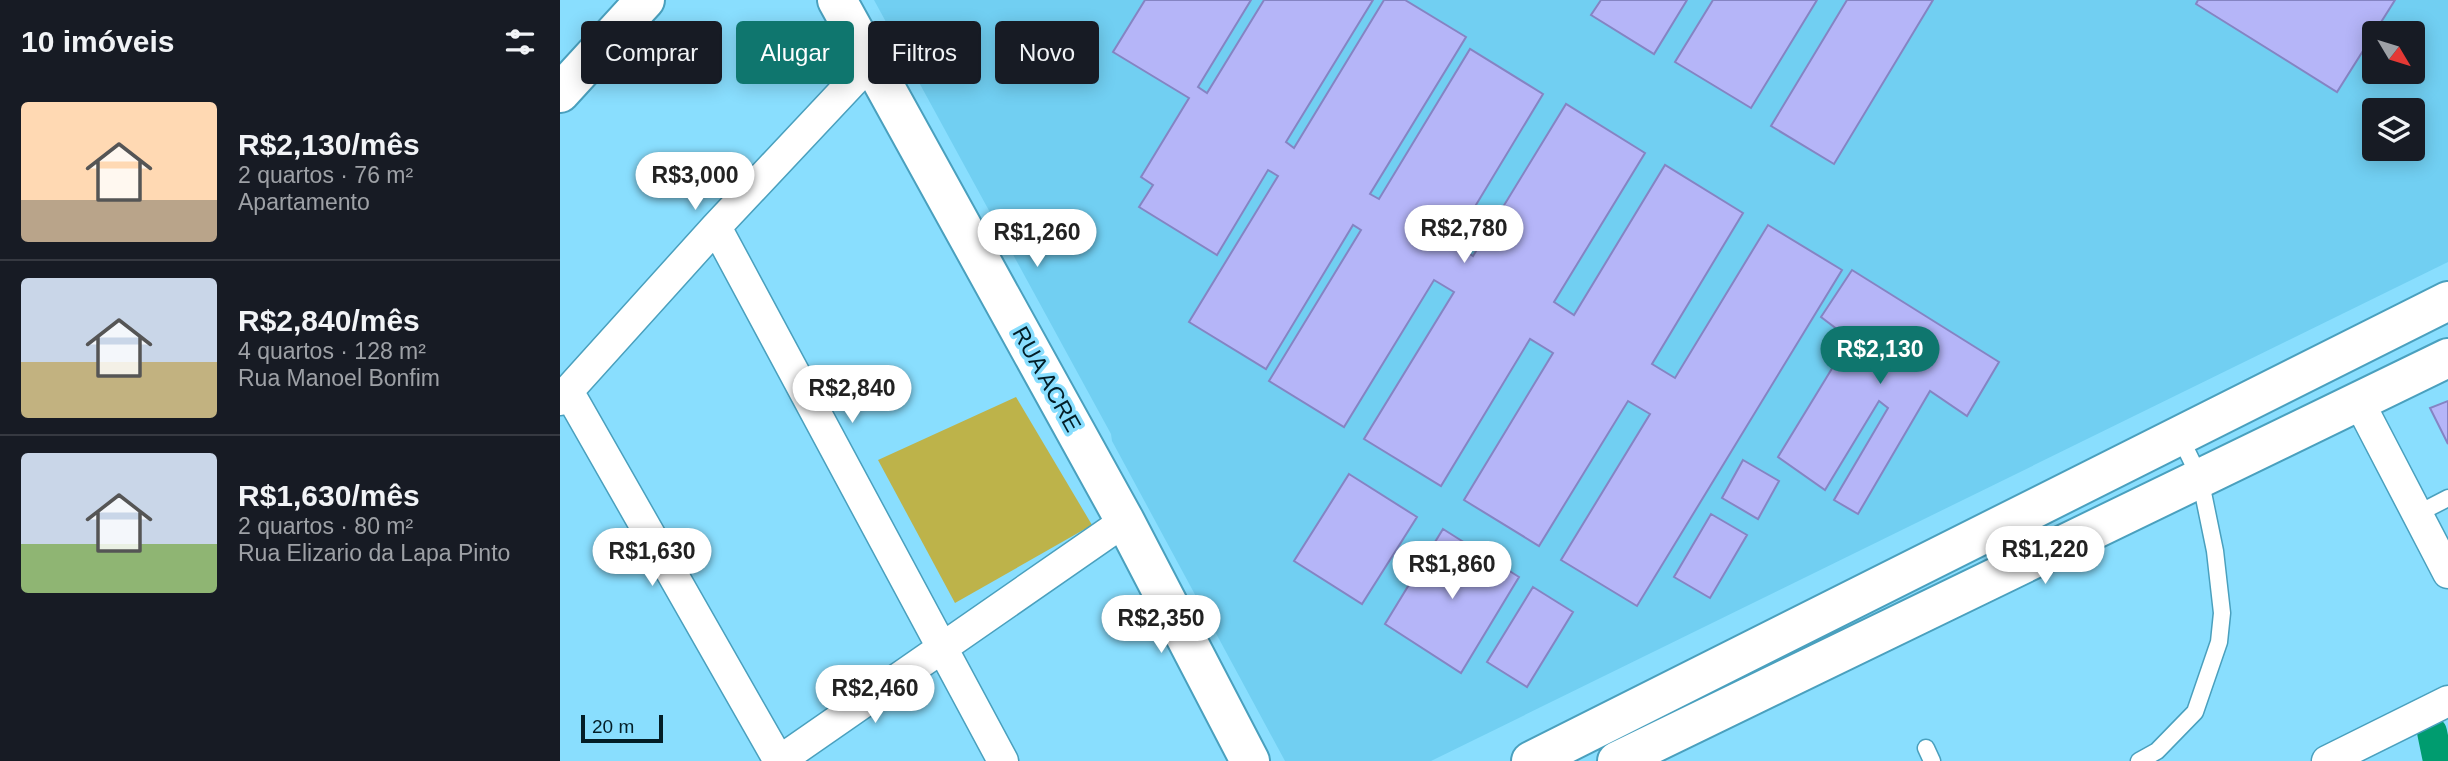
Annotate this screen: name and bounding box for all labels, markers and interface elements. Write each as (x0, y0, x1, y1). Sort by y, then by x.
chip: Comprar (581, 21, 722, 84)
chip: Alugar (736, 21, 854, 84)
chip: Filtros (868, 21, 981, 84)
chip: Novo (995, 21, 1099, 84)
north arrow (2362, 21, 2426, 84)
map controls (2362, 21, 2425, 161)
icon: filters (501, 23, 539, 61)
text: 10 imóveis (21, 25, 174, 58)
button: layers (2362, 98, 2425, 161)
text: R$2,130/mês (238, 128, 420, 161)
icon: home (77, 130, 161, 214)
pin: R$3,000 (630, 152, 760, 212)
text: 2 quartos · 76 m² (238, 162, 413, 188)
text: R$3,000 (652, 162, 738, 188)
text: Apartamento (238, 189, 370, 215)
pin: R$2,780 (1399, 205, 1529, 265)
pin: R$1,260 (972, 210, 1102, 269)
text: R$2,780 (1421, 215, 1507, 241)
text: R$1,260 (994, 219, 1080, 245)
text: R$2,840/mês (238, 304, 420, 337)
icon: home (77, 306, 161, 390)
street label: RUA ACRE (1007, 322, 1087, 436)
pin: R$2,130 (1815, 326, 1945, 386)
text: R$2,130 (1837, 336, 1923, 362)
text: 4 quartos · 128 m² (238, 338, 426, 364)
text: Rua Manoel Bonfim (238, 365, 440, 391)
pin: R$2,840 (787, 366, 917, 425)
text: R$2,840 (809, 375, 895, 401)
text: R$1,630/mês (238, 479, 420, 512)
icon: home (77, 481, 161, 565)
text: 2 quartos · 80 m² (238, 513, 413, 539)
pin: R$1,220 (1980, 526, 2110, 586)
pin: R$1,630 (587, 528, 717, 588)
text: R$1,220 (2002, 536, 2088, 562)
text: R$1,630 (609, 538, 695, 564)
text: Rua Elizario da Lapa Pinto (238, 540, 510, 566)
pin: R$1,860 (1387, 542, 1517, 601)
text: R$1,860 (1409, 551, 1495, 577)
pin: R$2,350 (1096, 596, 1226, 655)
text: R$2,350 (1118, 605, 1204, 631)
pin: R$2,460 (810, 666, 940, 725)
text: R$2,460 (832, 675, 918, 701)
scale bar (581, 712, 663, 744)
text: 20 m (592, 716, 634, 737)

